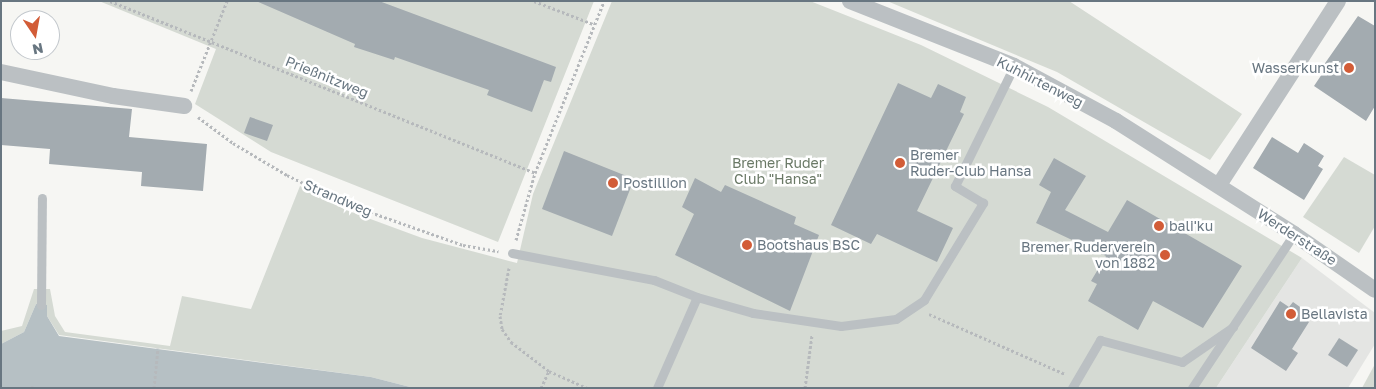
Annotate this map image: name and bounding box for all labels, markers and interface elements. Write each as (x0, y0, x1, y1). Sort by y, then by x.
north arrow (10, 10, 60, 60)
text: N (31, 40, 45, 59)
street label: Prießnitzweg (283, 53, 371, 101)
street label: Kuhhirtenweg (994, 53, 1086, 111)
place label: Wasserkunst (1252, 60, 1339, 76)
marker: Wasserkunst (1343, 62, 1355, 74)
place label: Bremer Ruder-Club Hansa (910, 147, 1031, 180)
park label: Bremer Ruder Club "Hansa" (732, 155, 824, 188)
marker: Bremer Ruder-Club Hansa (894, 157, 906, 169)
place label: Postillion (623, 175, 687, 191)
street label: Strandweg (301, 176, 375, 220)
marker: Postillion (607, 177, 619, 189)
street label: Werderstraße (1254, 205, 1340, 269)
place label: bali'ku (1169, 218, 1213, 234)
marker: bali'ku (1153, 220, 1165, 232)
place label: Bootshaus BSC (757, 237, 860, 253)
marker: Bootshaus BSC (741, 239, 753, 251)
place label: Bremer Ruderverein von 1882 (1021, 239, 1155, 272)
marker: Bremer Ruderverein von 1882 (1159, 249, 1171, 261)
place label: Bellavista (1301, 306, 1368, 322)
marker: Bellavista (1285, 308, 1297, 320)

